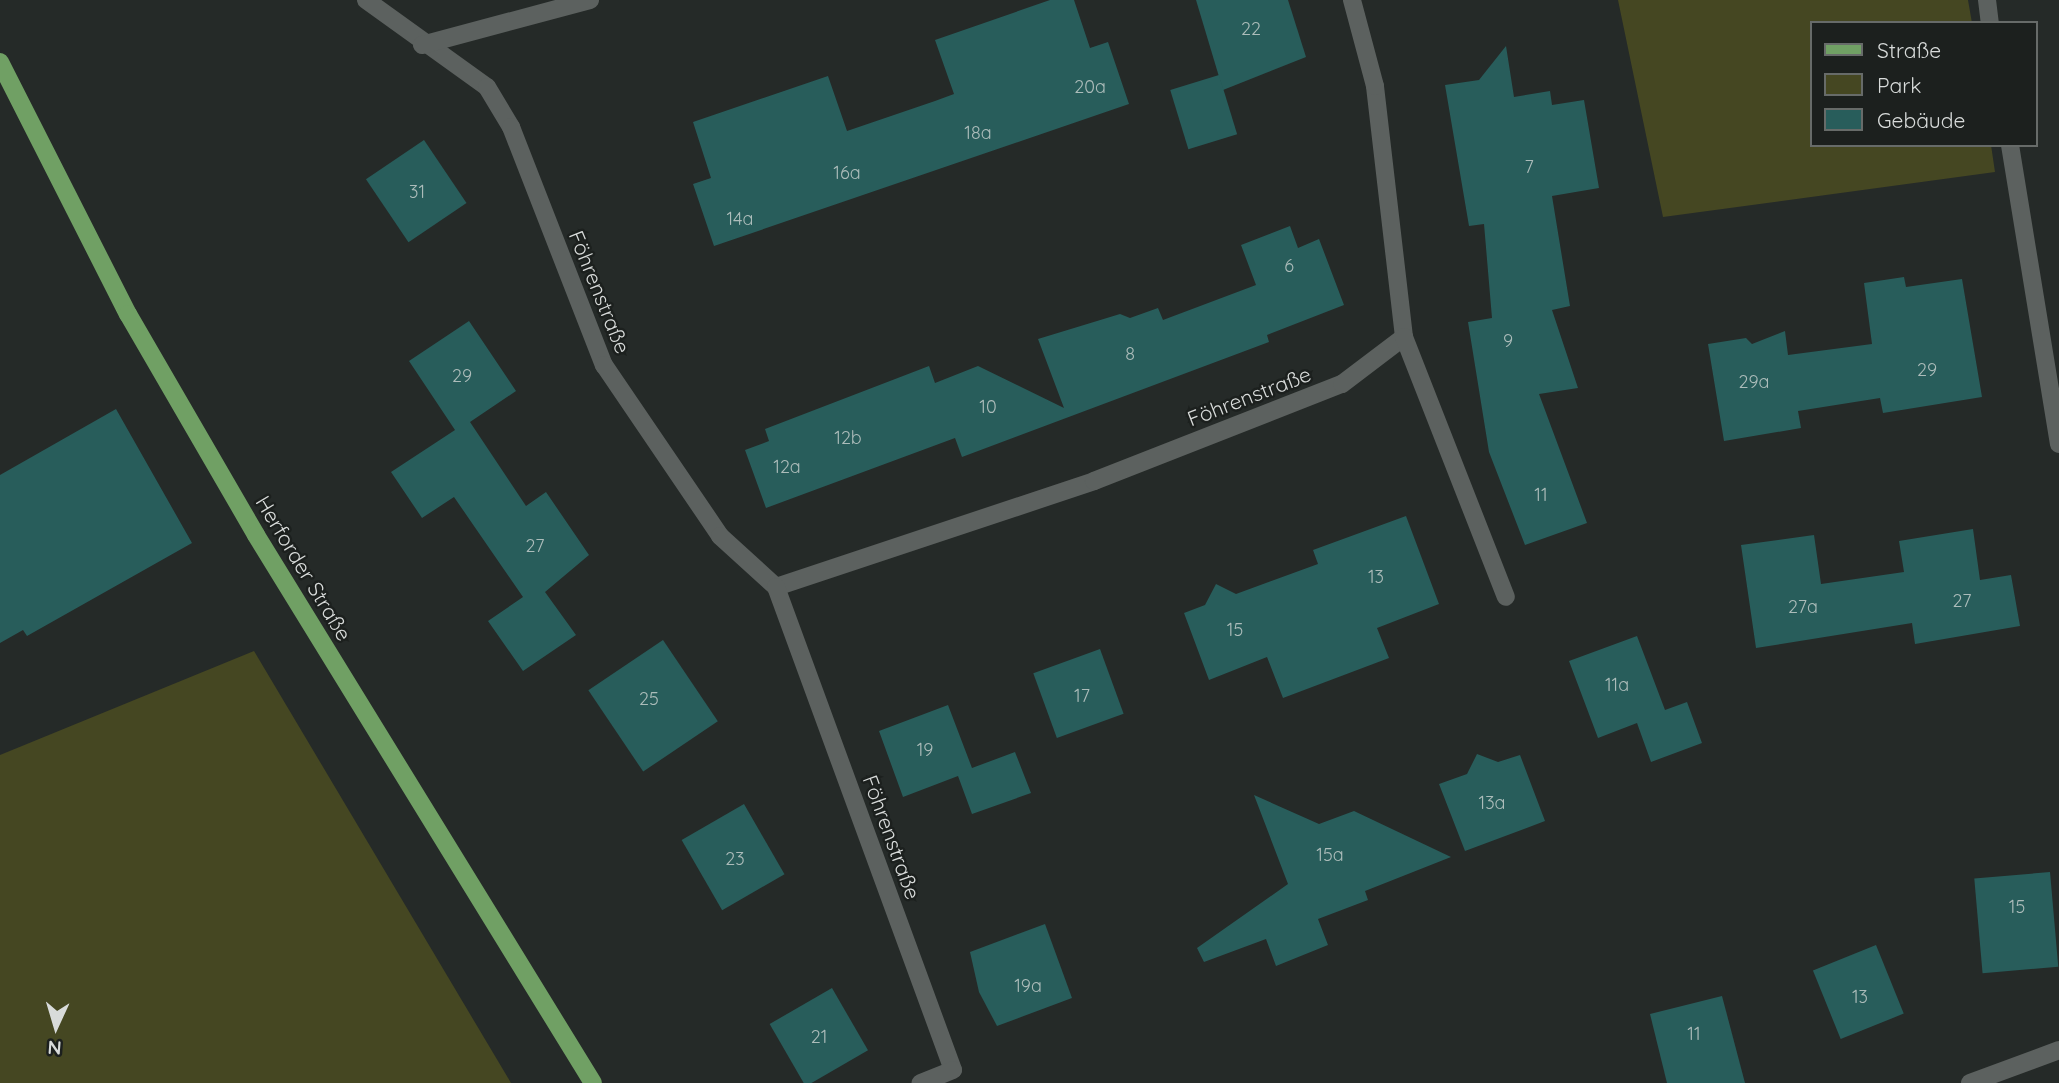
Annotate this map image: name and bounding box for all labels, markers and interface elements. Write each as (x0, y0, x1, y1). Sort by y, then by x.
house number: 22 (1241, 18, 1261, 40)
legend (1811, 21, 2038, 147)
text: Straße (1877, 37, 1941, 63)
text: Park (1877, 72, 1921, 98)
house number: 20a (1074, 76, 1106, 98)
text: Gebäude (1877, 107, 1965, 133)
house number: 18a (964, 122, 992, 144)
house number: 7 (1524, 156, 1534, 178)
house number: 16a (833, 162, 861, 184)
house number: 31 (409, 181, 425, 203)
house number: 14a (727, 208, 753, 230)
street label: Föhrenstraße (564, 227, 636, 357)
house number: 6 (1284, 255, 1294, 277)
house number: 9 (1503, 330, 1513, 352)
house number: 8 (1125, 343, 1135, 365)
house number: 29 (1917, 359, 1937, 381)
street label: Föhrenstraße (1184, 361, 1314, 431)
house number: 29 (452, 365, 472, 387)
house number: 29a (1739, 371, 1769, 393)
house number: 10 (979, 396, 997, 418)
house number: 12b (834, 427, 862, 449)
house number: 12a (773, 456, 801, 478)
house number: 11 (1534, 484, 1548, 506)
street label: Herforder Straße (251, 491, 357, 645)
house number: 27 (526, 535, 544, 557)
house number: 13 (1368, 566, 1384, 588)
house number: 27 (1953, 590, 1971, 612)
house number: 27a (1788, 596, 1818, 618)
house number: 15 (1227, 619, 1243, 641)
house number: 11a (1605, 674, 1629, 696)
house number: 17 (1074, 685, 1090, 707)
house number: 25 (639, 688, 659, 710)
house number: 19 (917, 739, 933, 761)
street label: Föhrenstraße (858, 771, 926, 903)
house number: 13a (1479, 792, 1505, 814)
house number: 15a (1316, 844, 1344, 866)
house number: 23 (725, 848, 745, 870)
house number: 15 (2009, 896, 2025, 918)
house number: 19a (1014, 975, 1042, 997)
house number: 13 (1852, 986, 1868, 1008)
north arrow (21, 992, 91, 1062)
house number: 11 (1687, 1023, 1701, 1045)
house number: 21 (811, 1026, 827, 1048)
text: N (47, 1035, 62, 1060)

